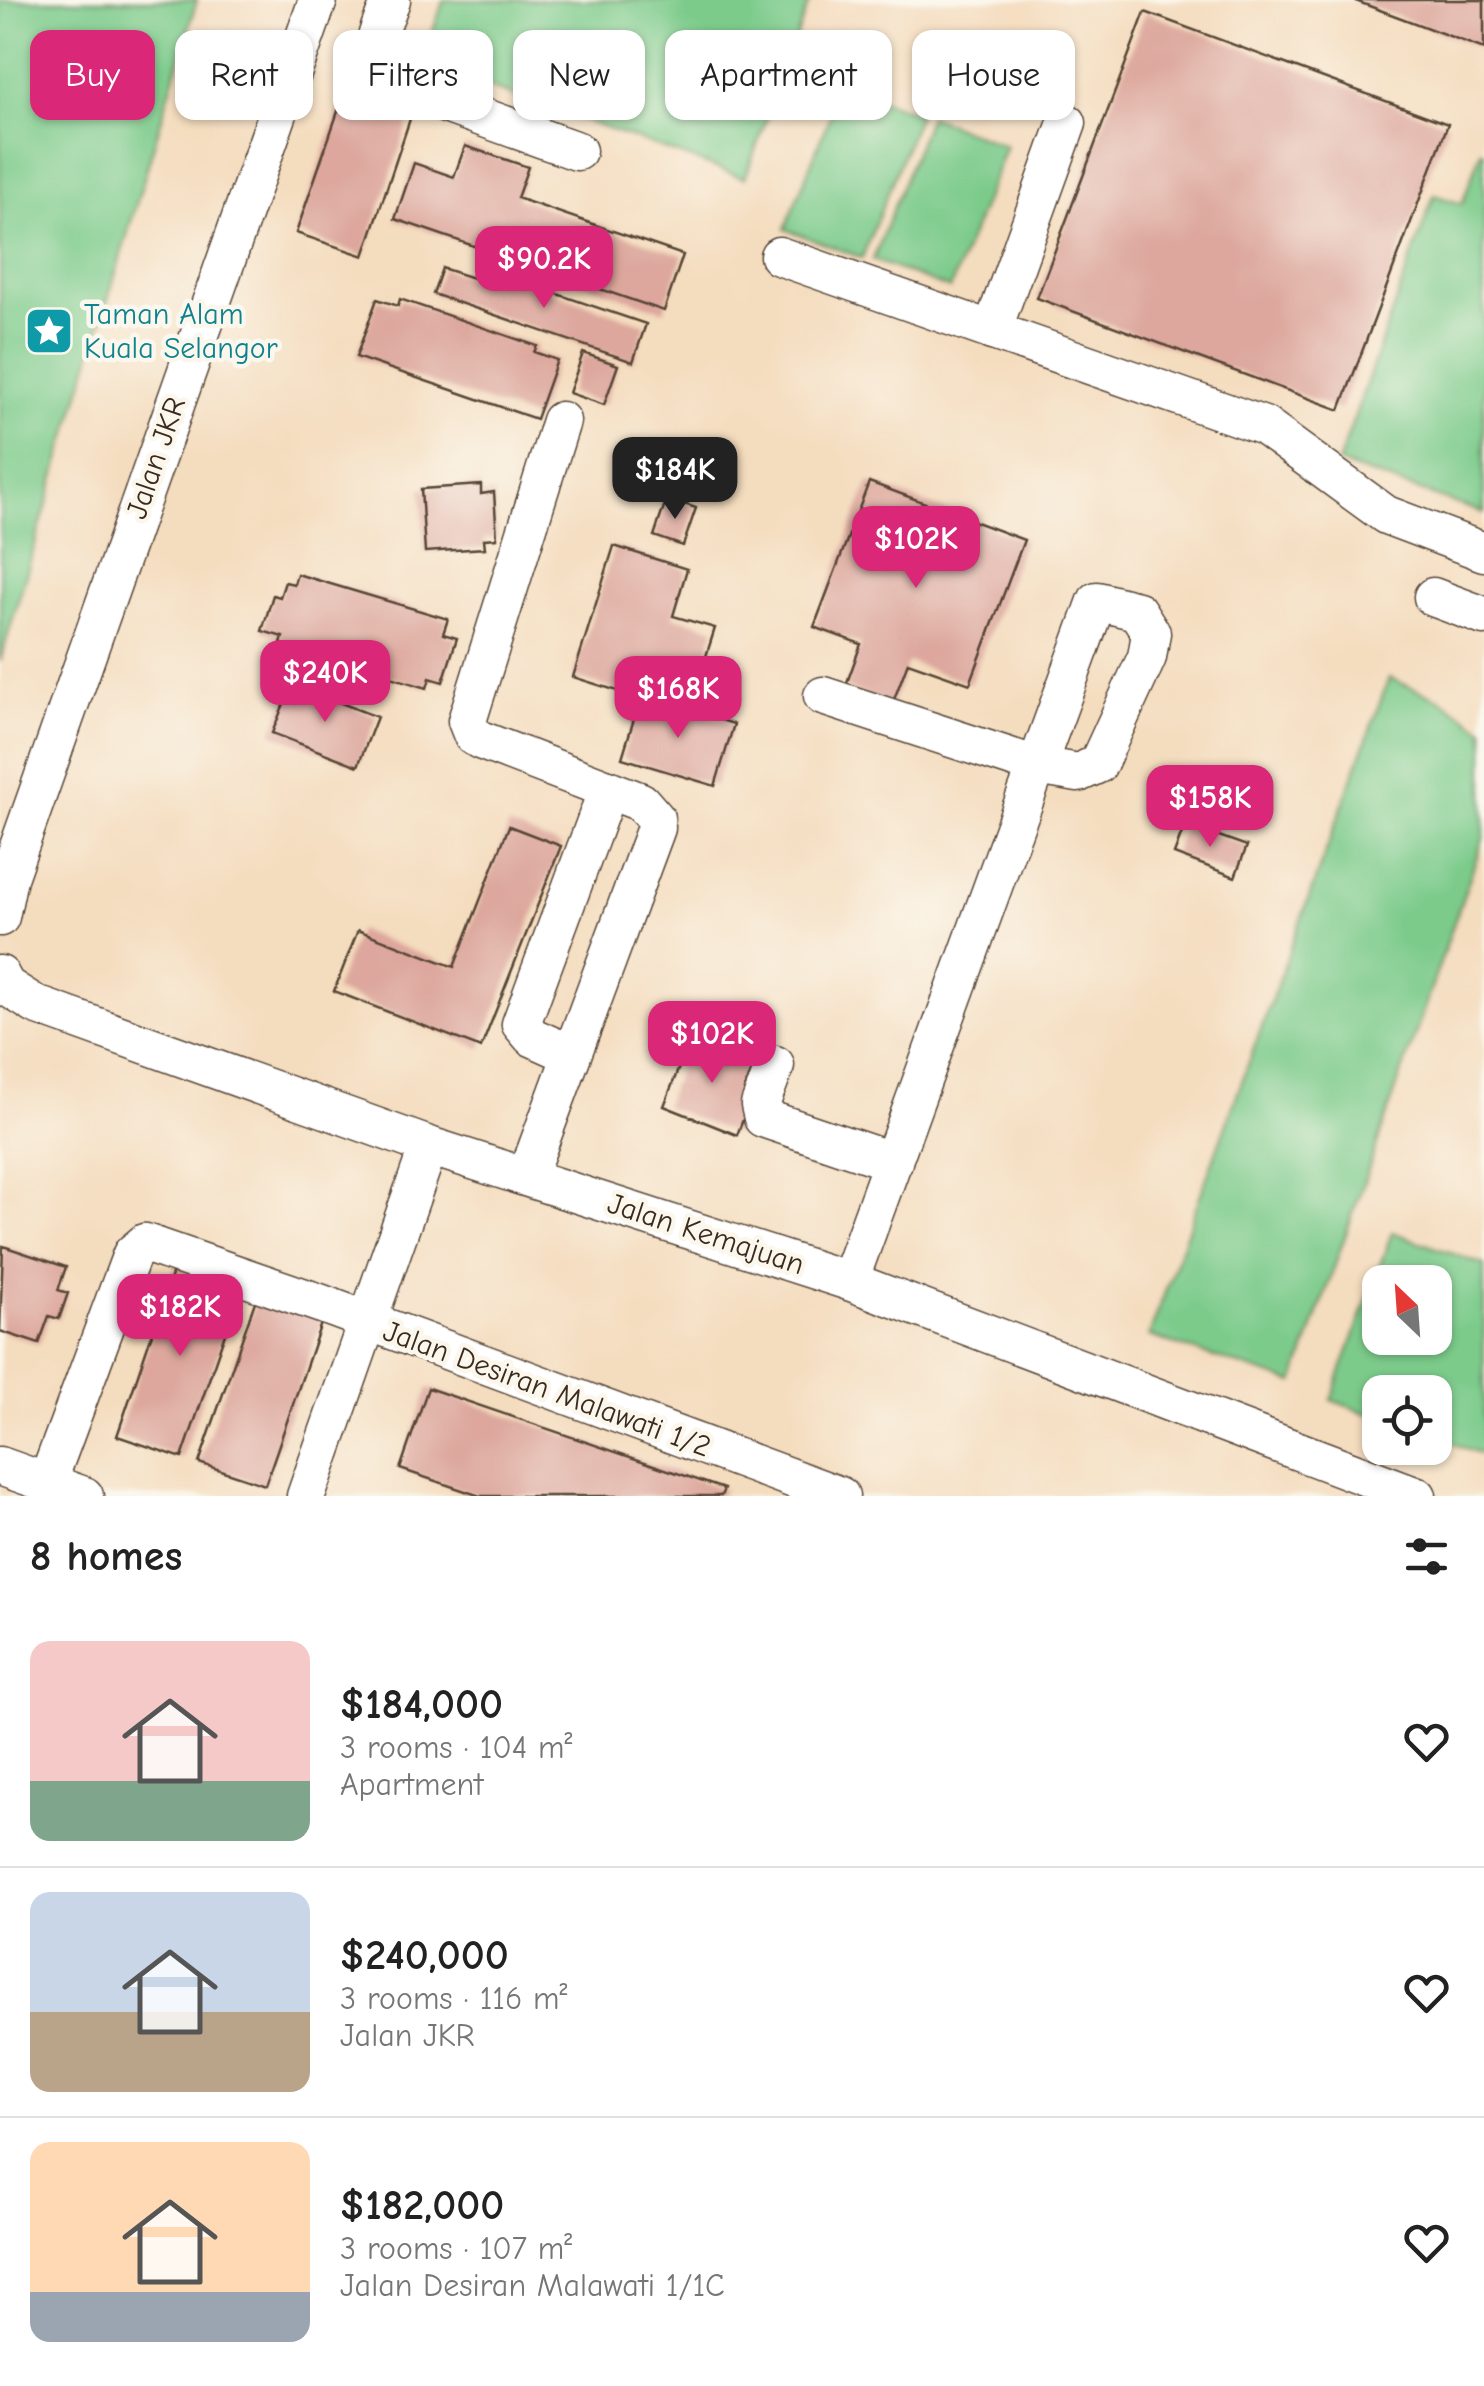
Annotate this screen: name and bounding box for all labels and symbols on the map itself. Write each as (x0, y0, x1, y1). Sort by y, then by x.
pin: $90.2K (463, 226, 625, 311)
place label: Taman Alam Kuala Selangor (84, 297, 278, 366)
place icon: Taman Alam Kuala Selangor (23, 305, 75, 357)
street label: Jalan JKR (119, 393, 193, 523)
pin: $184K (605, 437, 745, 522)
pin: $102K (846, 506, 986, 591)
pin: $240K (255, 640, 395, 725)
pin: $168K (608, 656, 748, 741)
pin: $158K (1140, 765, 1280, 850)
pin: $102K (642, 1001, 782, 1086)
street label: Jalan Kemajuan (603, 1186, 809, 1282)
north arrow (1362, 1265, 1452, 1355)
pin: $182K (110, 1274, 250, 1359)
street label: Jalan Desiran Malawati 1/2 (378, 1313, 716, 1465)

